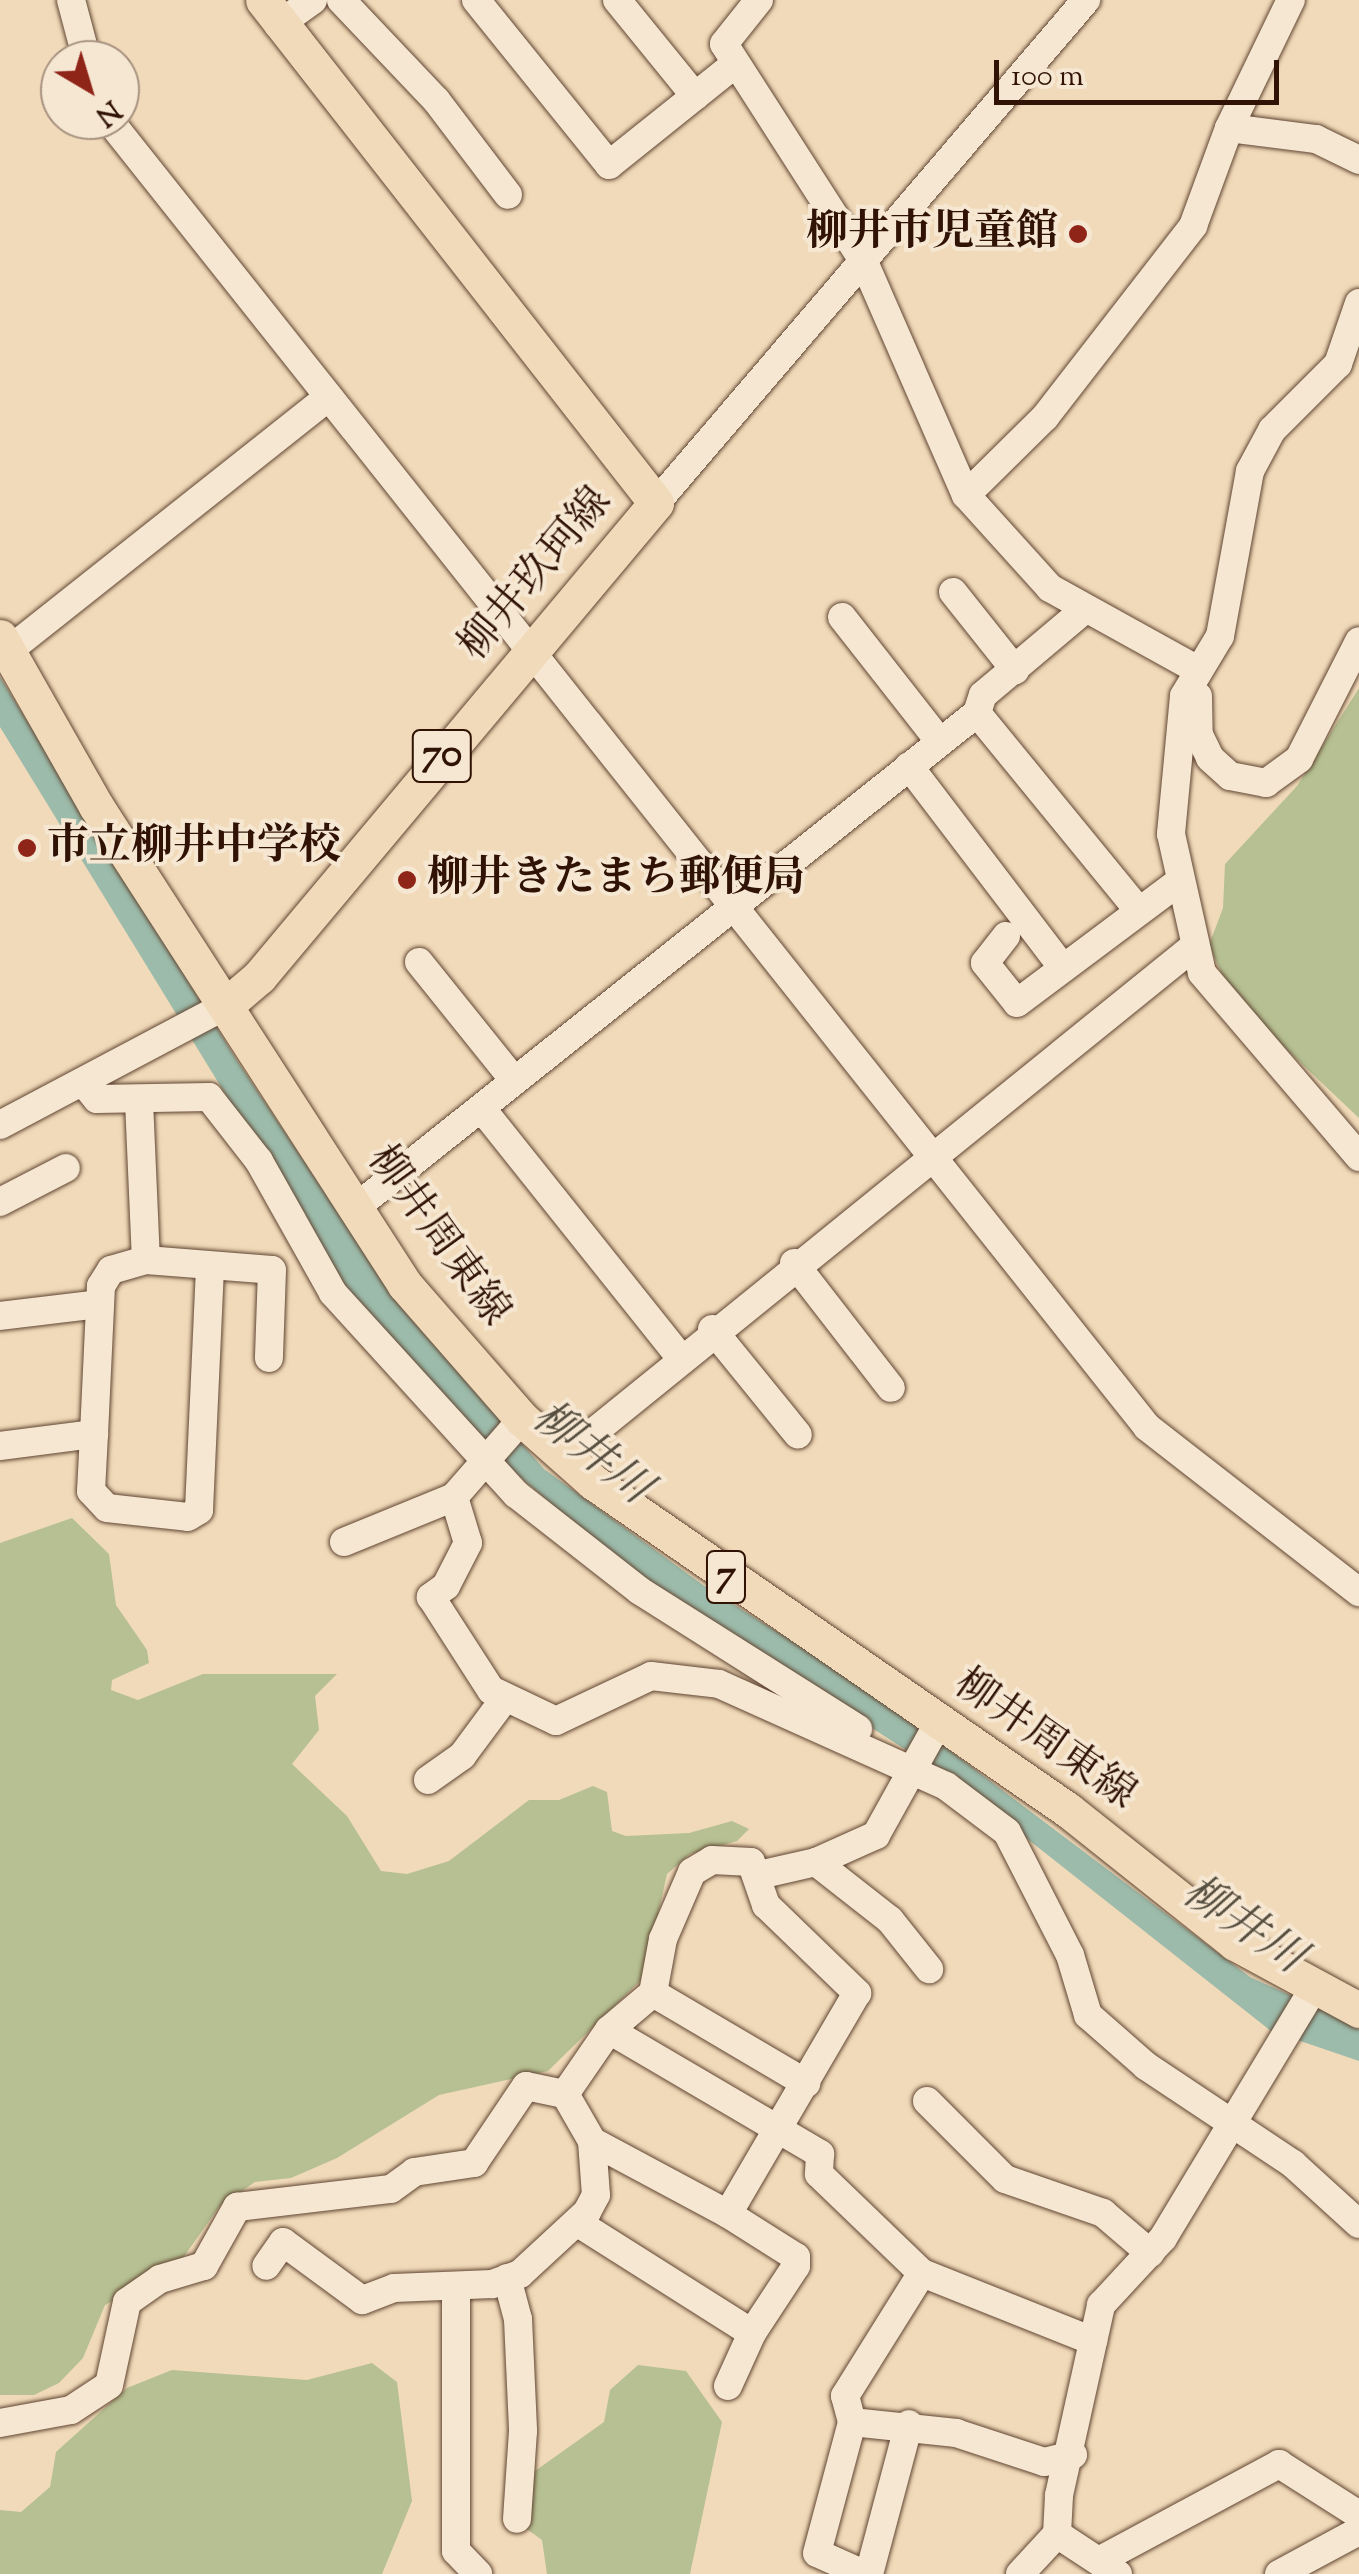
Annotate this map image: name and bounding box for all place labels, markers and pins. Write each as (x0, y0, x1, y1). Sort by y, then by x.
place label: 柳井市児童館 (806, 209, 1058, 259)
marker: 柳井市児童館 (1067, 223, 1089, 245)
place label: 市立柳井中学校 (47, 823, 341, 873)
marker: 市立柳井中学校 (16, 837, 38, 859)
place label: 柳井きたまち郵便局 (427, 855, 805, 905)
marker: 柳井きたまち郵便局 (396, 869, 418, 891)

